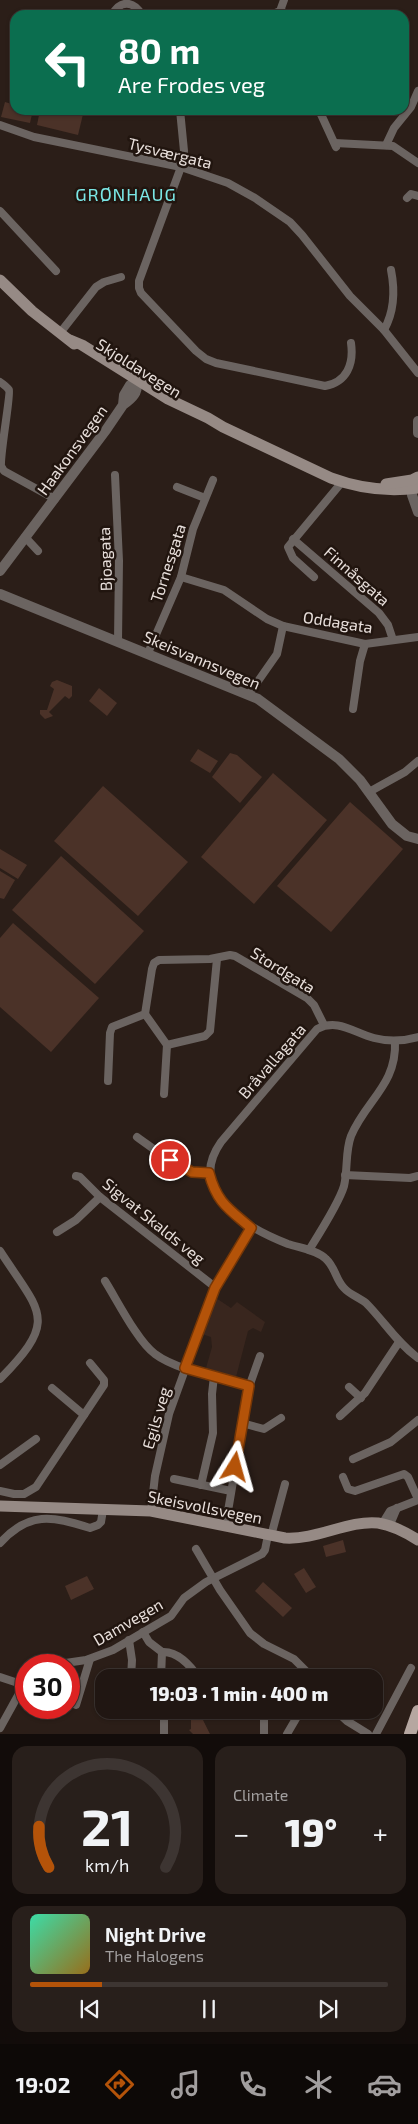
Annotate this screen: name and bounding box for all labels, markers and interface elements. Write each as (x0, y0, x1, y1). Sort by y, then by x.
text: 80 m (118, 29, 200, 71)
icon: left (35, 30, 100, 95)
text: Are Frodes veg (118, 71, 265, 97)
street label: Tysværgata (126, 133, 214, 172)
district label: GRØNHAUG (75, 183, 177, 205)
street label: Skjoldavegen (93, 334, 185, 402)
street label: Haakonsvegen (33, 401, 111, 498)
street label: Tornesgata (146, 521, 189, 605)
street label: Bjoagata (94, 527, 116, 591)
street label: Finnåsgata (321, 542, 394, 609)
street label: Oddagata (302, 607, 374, 636)
street label: Skeisvannsvegen (141, 626, 263, 693)
street label: Stordgata (248, 942, 319, 997)
street label: Bråvallagata (234, 1019, 309, 1102)
pin (149, 1139, 191, 1181)
icon: arrive (156, 1146, 184, 1174)
street label: Sigvat Skalds veg (99, 1174, 209, 1268)
street label: Egils veg (138, 1384, 173, 1451)
position arrow (208, 1440, 260, 1492)
street label: Skeisvollsvegen (146, 1486, 264, 1527)
street label: Damvegen (90, 1594, 166, 1649)
speed limit sign: 30 (15, 1654, 80, 1719)
text: 19:03 · 1 min · 400 m (150, 1682, 328, 1705)
text: Climate (233, 1785, 288, 1804)
text: 21 (81, 1794, 134, 1856)
text: 19° (285, 1809, 337, 1855)
text: − (233, 1816, 249, 1850)
text: + (373, 1816, 388, 1850)
text: km/h (85, 1854, 130, 1876)
text: Night Drive (105, 1923, 206, 1946)
text: The Halogens (105, 1946, 204, 1965)
icon: previous (76, 1995, 104, 2023)
icon: pause (195, 1995, 223, 2023)
icon: next (314, 1995, 342, 2023)
icon: directions (102, 2067, 137, 2102)
icon: music (168, 2067, 203, 2102)
icon: phone (235, 2067, 270, 2102)
icon: climate (301, 2067, 336, 2102)
icon: car (367, 2067, 402, 2102)
text: 19:02 (16, 2071, 70, 2097)

